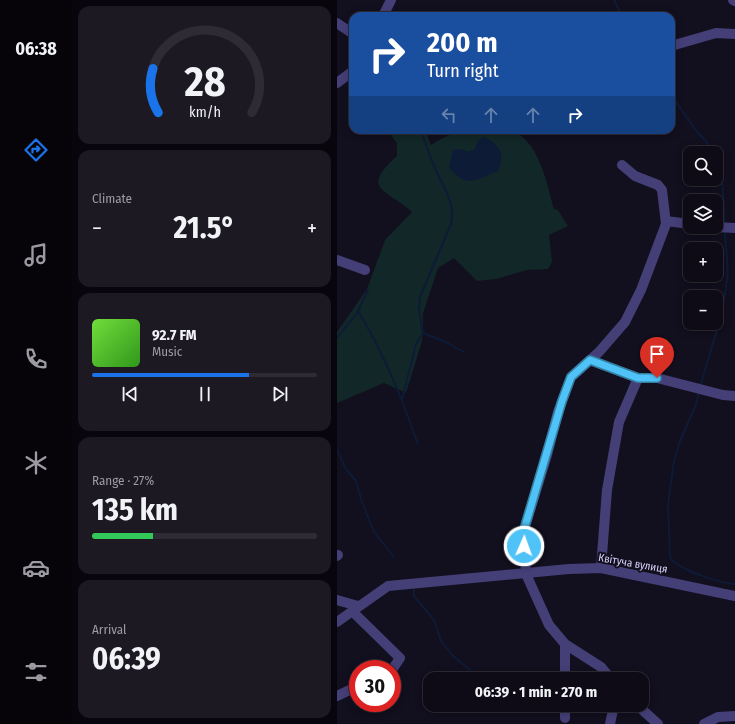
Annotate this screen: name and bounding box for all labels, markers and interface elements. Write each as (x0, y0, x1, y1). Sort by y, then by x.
text: 200 m (427, 26, 498, 59)
icon: right (361, 28, 413, 80)
text: 06:38 (15, 38, 57, 60)
text: 28 (183, 57, 225, 107)
text: Turn right (427, 60, 499, 82)
text: km/h (189, 103, 220, 120)
icon: left (438, 104, 460, 126)
icon: ahead (480, 104, 502, 126)
icon: ahead (522, 104, 544, 126)
icon: right (564, 104, 586, 126)
icon: directions (22, 136, 50, 164)
map controls (683, 146, 723, 330)
button: search (683, 146, 723, 186)
text: Climate (92, 191, 132, 206)
button: layers (683, 194, 723, 234)
text: 21.5° (174, 210, 235, 246)
text: − (92, 215, 102, 242)
text: + (307, 215, 317, 242)
icon: music (22, 241, 50, 269)
button: + (683, 242, 723, 282)
button: − (683, 290, 723, 330)
text: 92.7 FM (152, 326, 196, 344)
pin (640, 337, 674, 378)
icon: arrive (646, 343, 668, 365)
text: Music (152, 344, 182, 359)
icon: phone (22, 345, 50, 373)
icon: previous (119, 383, 141, 405)
icon: pause (194, 383, 216, 405)
icon: next (269, 383, 291, 405)
icon: climate (22, 449, 50, 477)
text: Range · 27% (92, 473, 154, 488)
text: 135 km (92, 492, 178, 528)
position arrow (503, 525, 545, 567)
street label: Квітуча вулиця (597, 551, 668, 576)
icon: car (22, 554, 50, 582)
text: Arrival (92, 622, 126, 637)
text: 06:39 (92, 641, 161, 677)
icon: filters (22, 658, 50, 686)
speed limit sign: 30 (349, 660, 401, 712)
text: 06:39 · 1 min · 270 m (475, 683, 597, 701)

